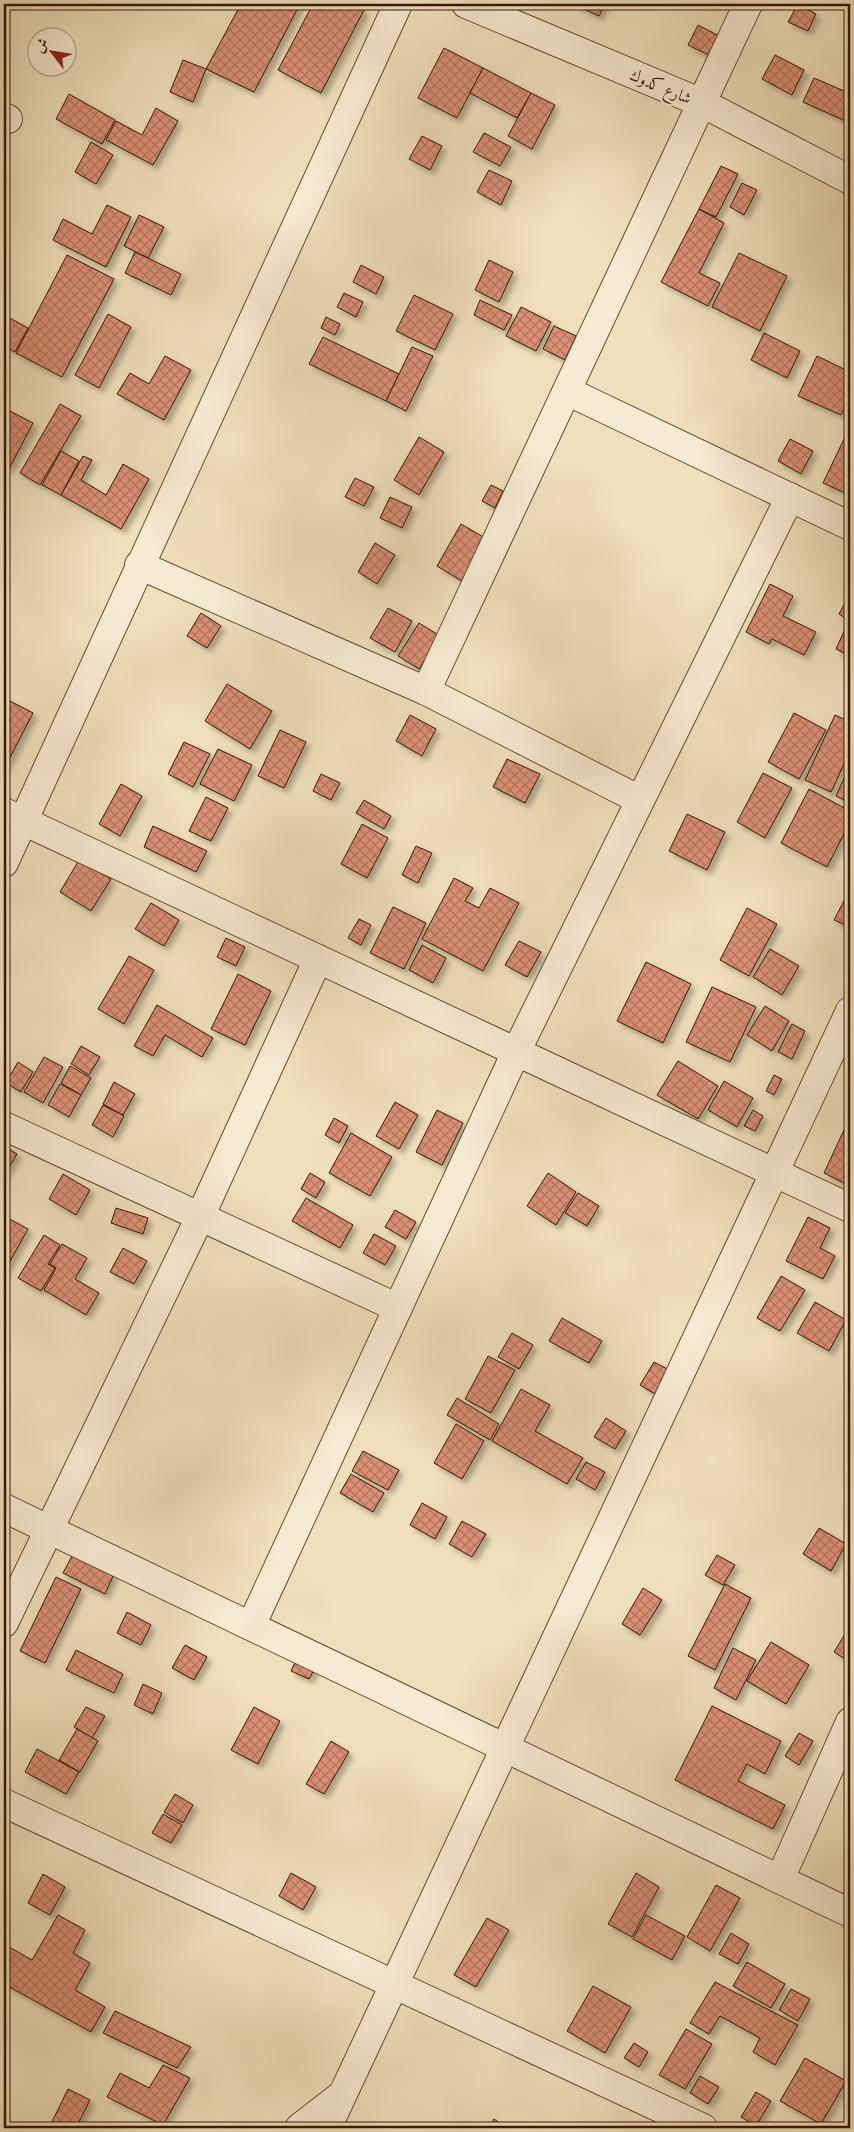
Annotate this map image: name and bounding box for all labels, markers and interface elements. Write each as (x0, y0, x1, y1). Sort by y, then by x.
north arrow (28, 28, 78, 78)
text: ش (30, 35, 52, 56)
street label: شارع كدوك (625, 65, 695, 112)

